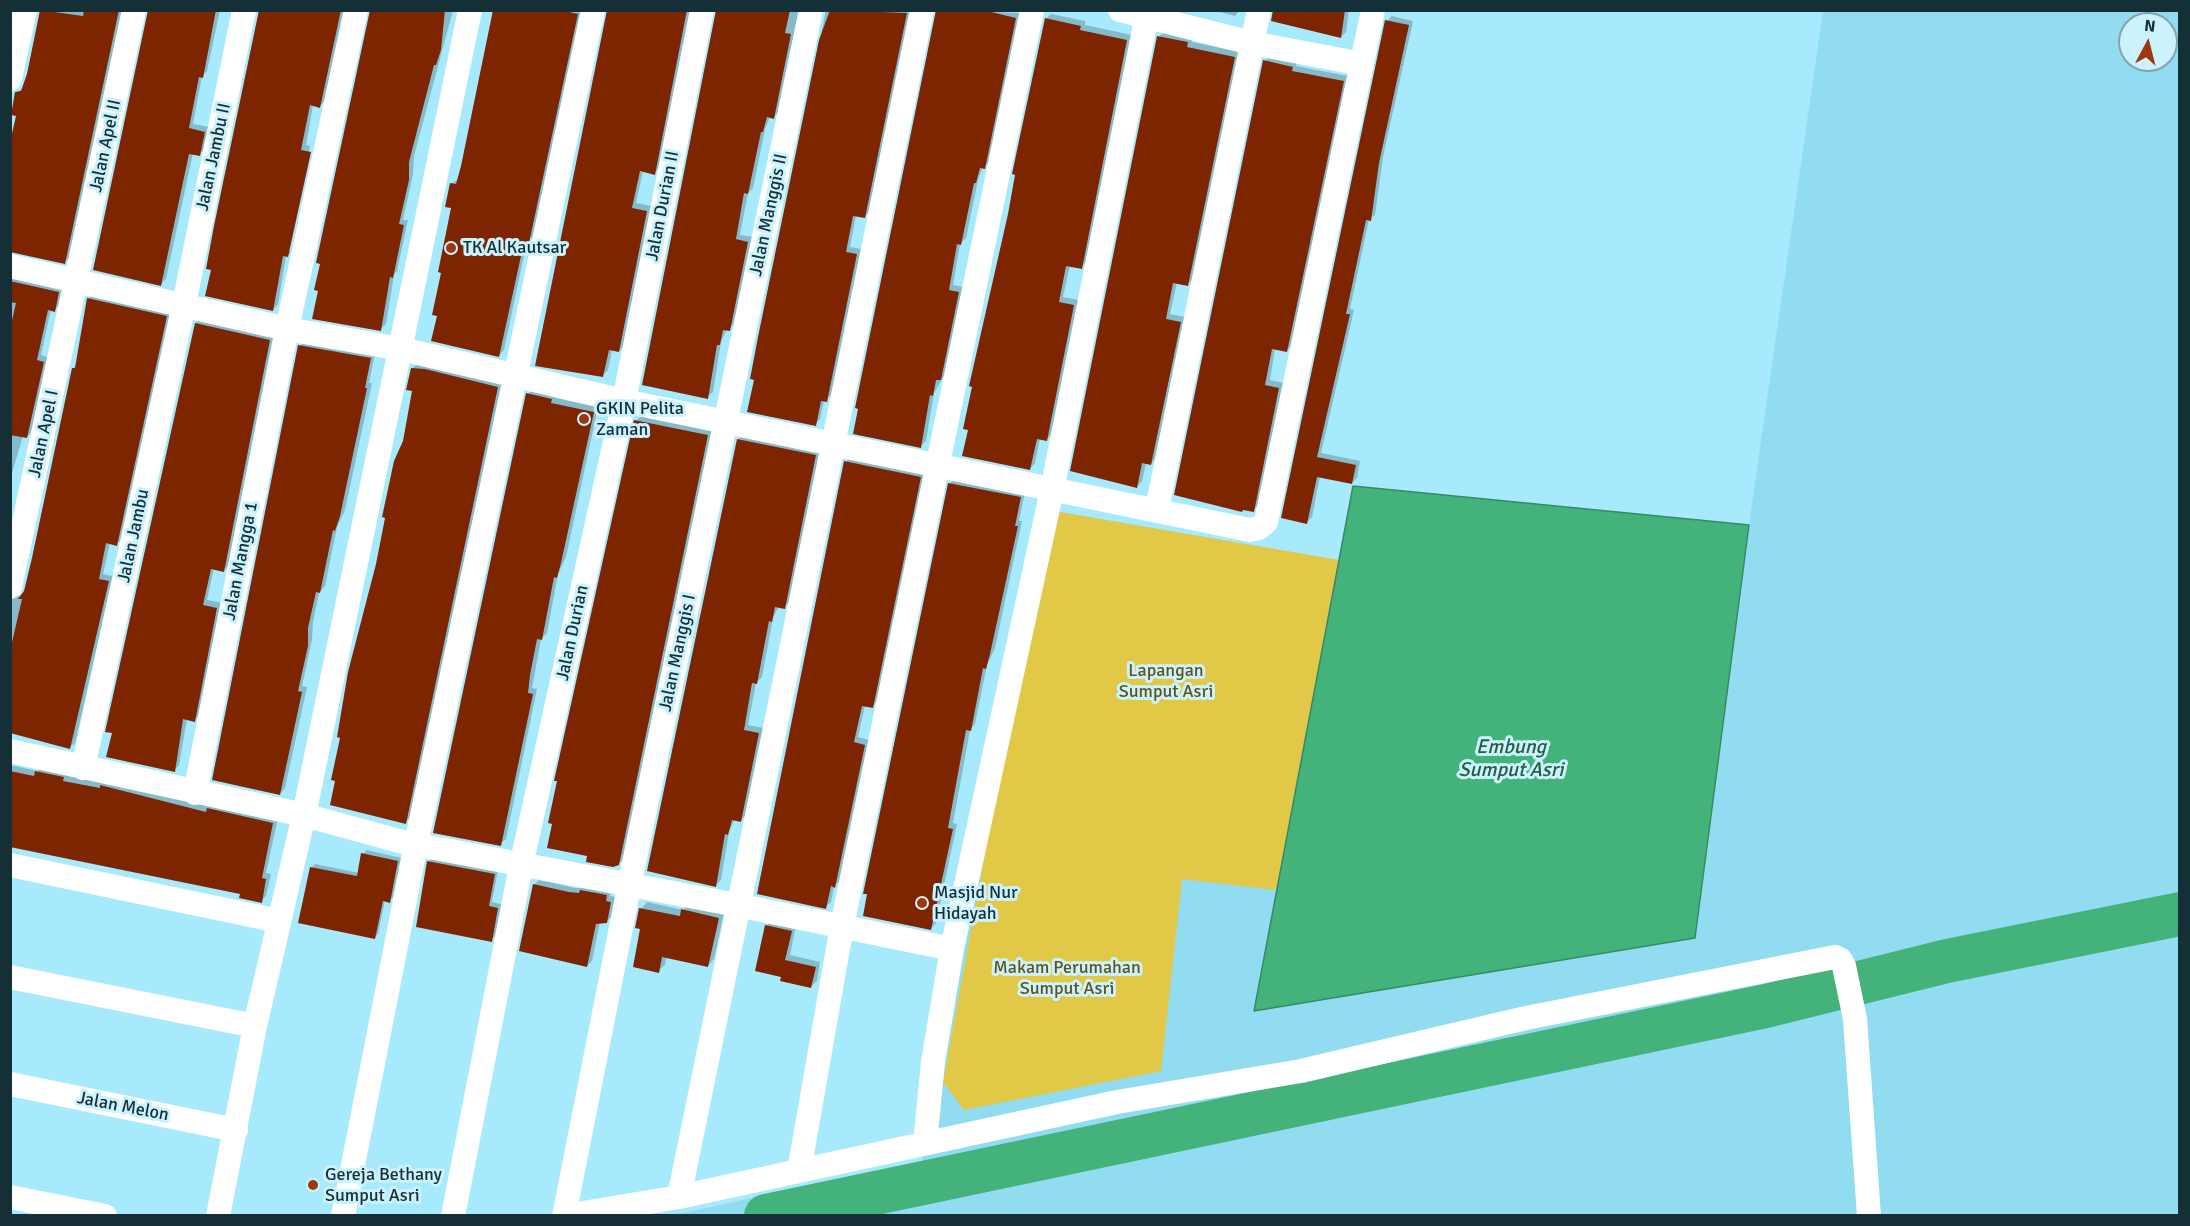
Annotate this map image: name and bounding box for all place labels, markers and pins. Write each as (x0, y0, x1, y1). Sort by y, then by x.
place label: TK Al Kautsar (463, 237, 566, 259)
marker: TK Al Kautsar (444, 241, 458, 255)
place label: GKIN Pelita Zaman (596, 398, 684, 440)
marker: GKIN Pelita Zaman (577, 412, 591, 426)
place label: Masjid Nur Hidayah (934, 882, 1018, 924)
marker: Masjid Nur Hidayah (915, 896, 929, 910)
place label: Gereja Bethany Sumput Asri (325, 1164, 442, 1206)
marker: Gereja Bethany Sumput Asri (306, 1178, 320, 1192)

